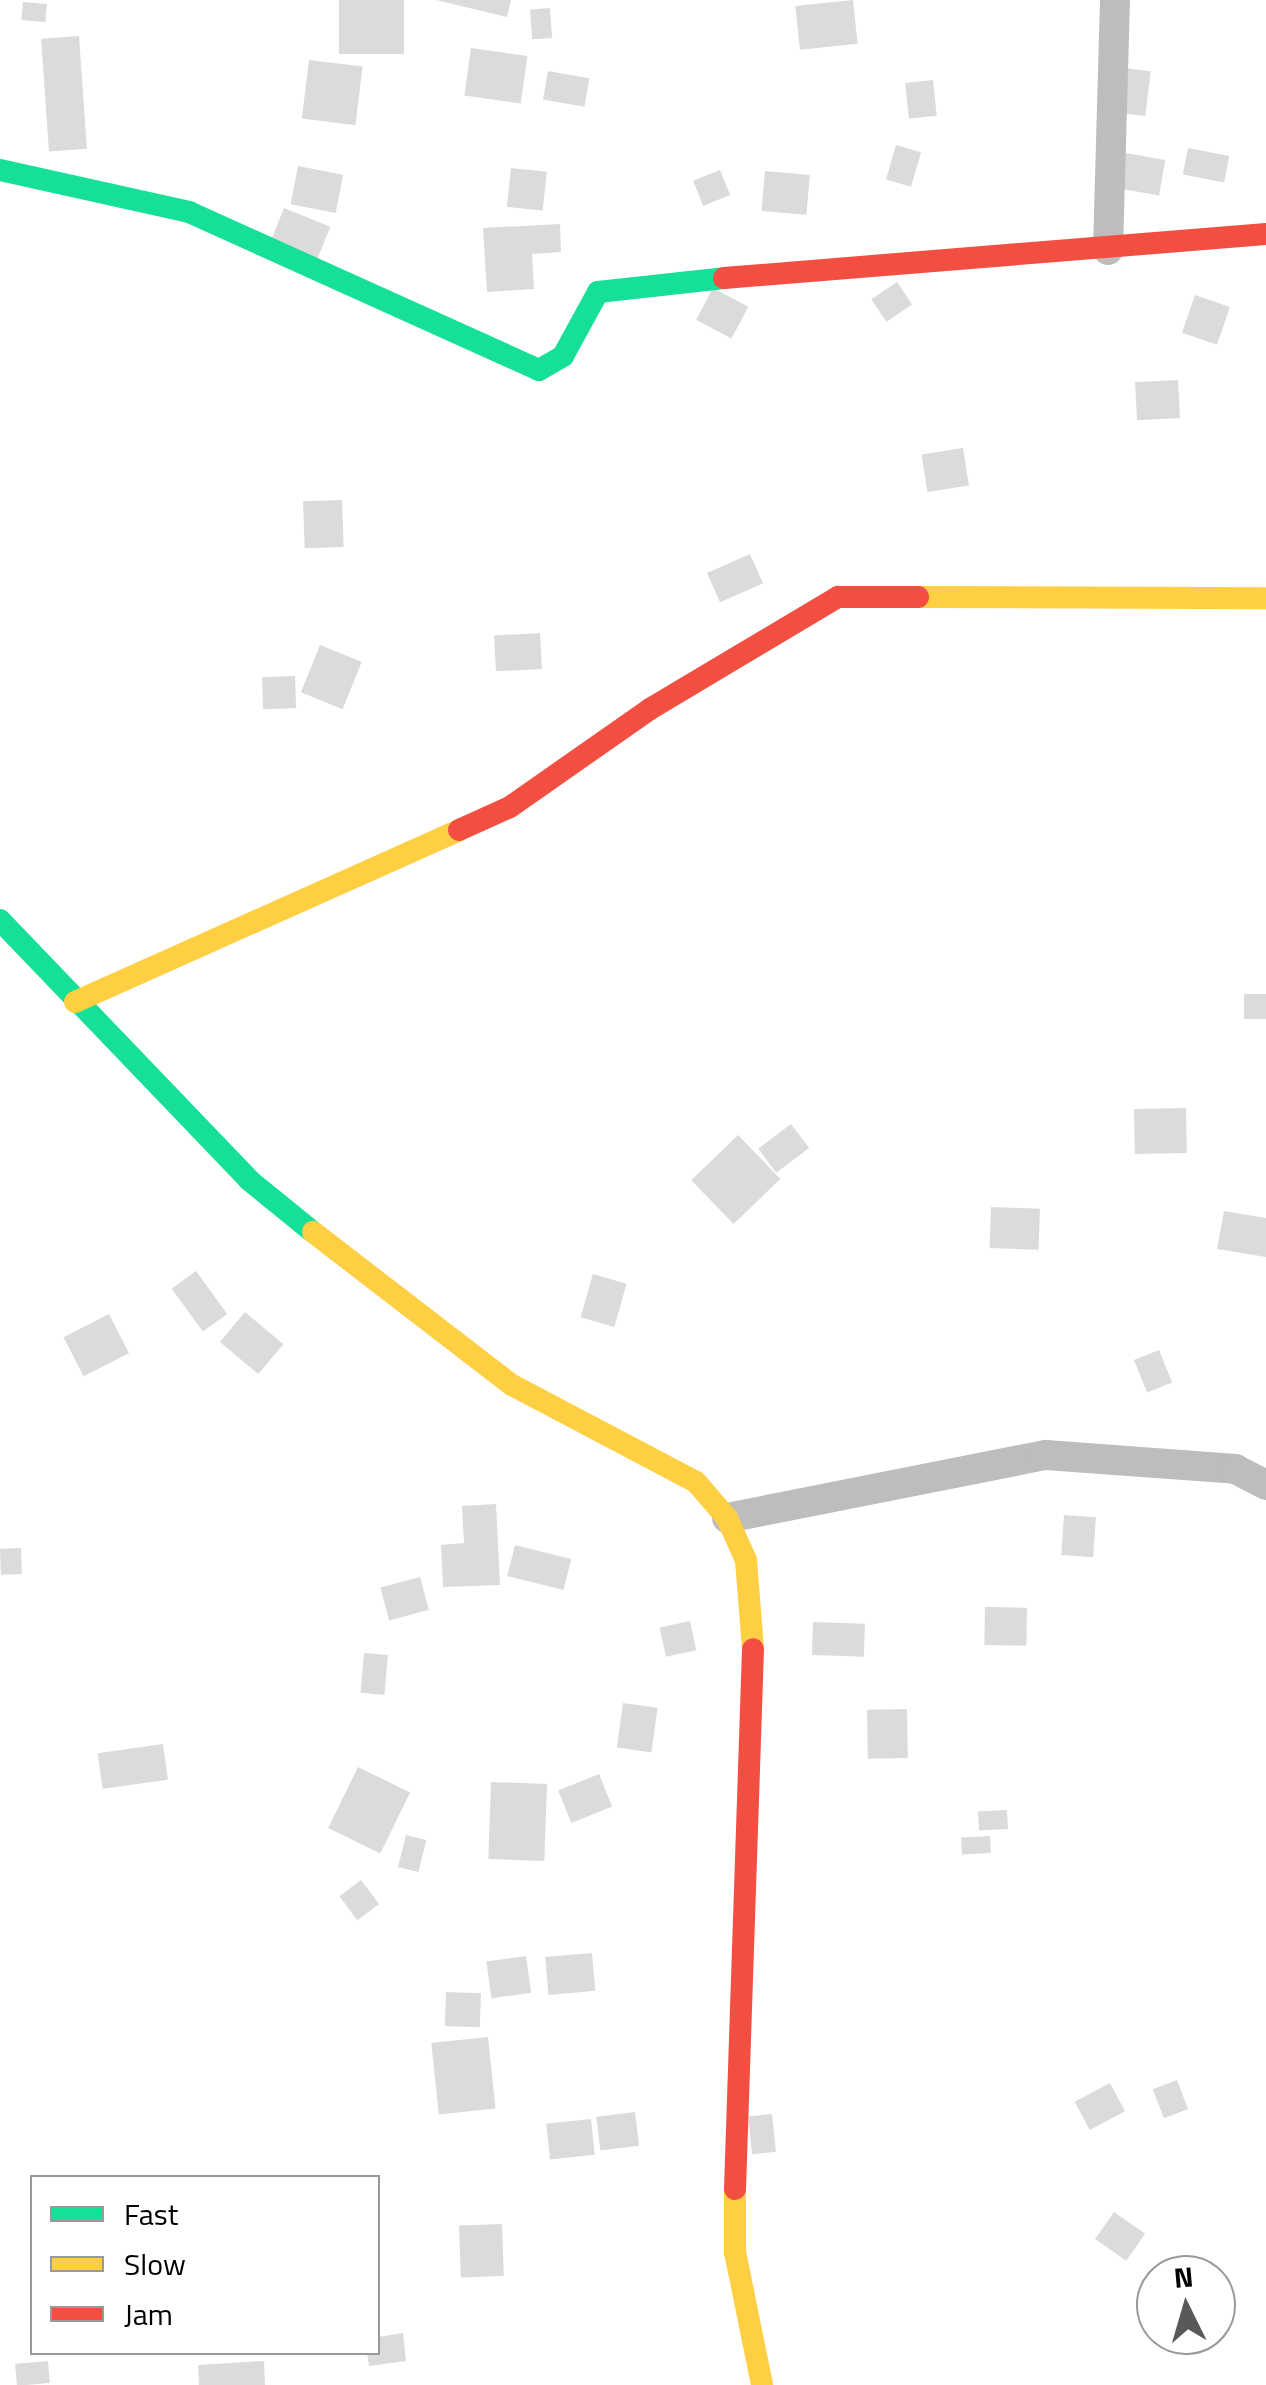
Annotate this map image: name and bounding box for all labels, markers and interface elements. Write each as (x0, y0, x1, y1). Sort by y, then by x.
legend (30, 2175, 380, 2355)
text: Fast (124, 2191, 178, 2237)
text: Slow (124, 2241, 186, 2287)
text: N (1172, 2254, 1195, 2299)
north arrow (1136, 2255, 1236, 2355)
text: Jam (124, 2291, 173, 2337)

